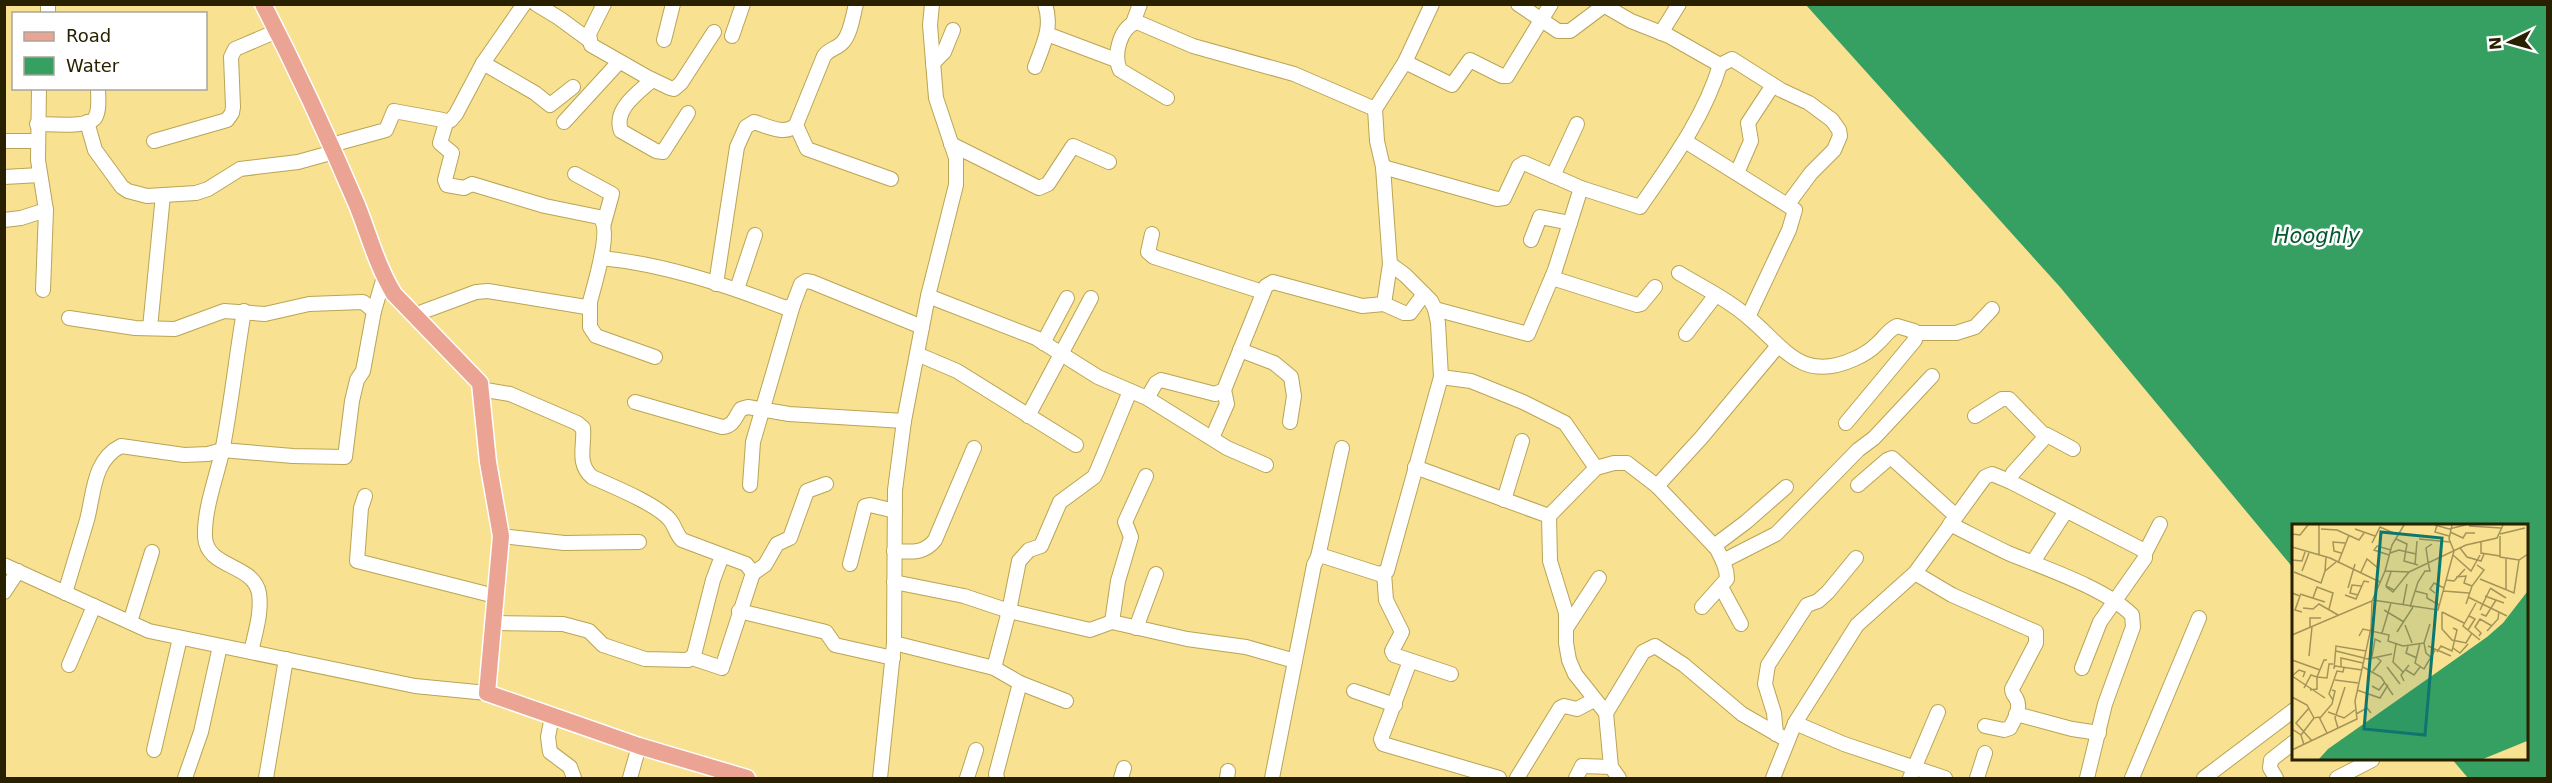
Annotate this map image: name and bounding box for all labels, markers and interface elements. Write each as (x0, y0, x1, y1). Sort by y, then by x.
legend (12, 12, 207, 90)
north arrow (2480, 12, 2540, 72)
text: Road (66, 25, 111, 46)
text: N (2486, 36, 2506, 51)
text: Water (66, 55, 120, 76)
water label: Hooghly (2274, 224, 2361, 248)
inset map (2292, 524, 2528, 759)

